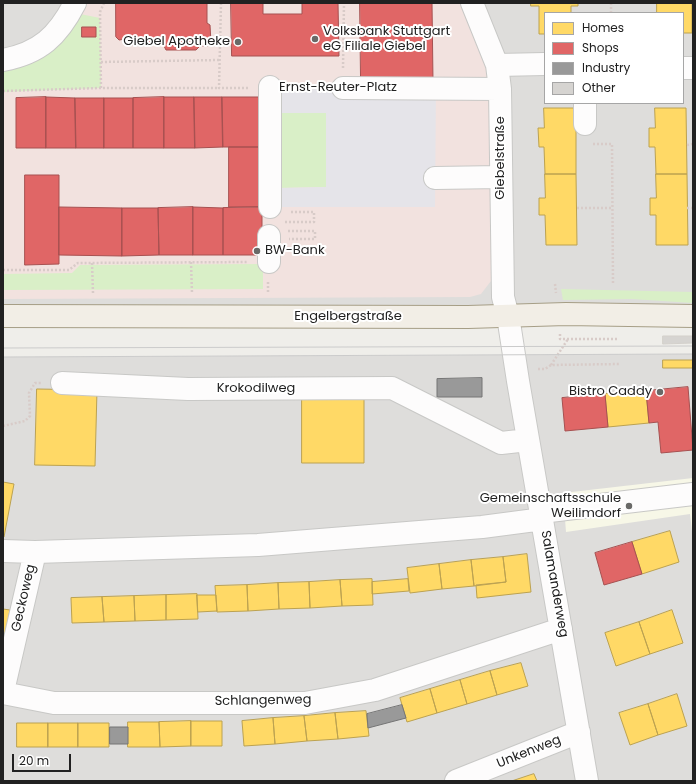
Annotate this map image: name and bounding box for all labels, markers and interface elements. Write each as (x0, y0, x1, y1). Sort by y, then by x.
legend (544, 12, 684, 104)
text: Homes (582, 19, 624, 36)
place label: Volksbank Stuttgart eG Filiale Giebel (323, 24, 450, 55)
place label: Giebel Apotheke (123, 34, 230, 50)
marker: Volksbank Stuttgart eG Filiale Giebel (310, 34, 320, 44)
marker: Giebel Apotheke (233, 37, 243, 47)
text: Shops (582, 39, 619, 56)
text: Industry (582, 59, 630, 76)
text: Other (582, 79, 615, 96)
street label: Ernst-Reuter-Platz (279, 80, 397, 96)
street label: Giebelstraße (493, 116, 509, 200)
place label: BW-Bank (265, 243, 325, 259)
marker: BW-Bank (252, 246, 262, 256)
street label: Engelbergstraße (294, 309, 402, 325)
street label: Krokodilweg (217, 381, 295, 397)
place label: Bistro Caddy (569, 384, 652, 400)
marker: Bistro Caddy (655, 387, 665, 397)
place label: Gemeinschaftsschule Weilimdorf (480, 491, 621, 522)
marker: Gemeinschaftsschule Weilimdorf (624, 501, 634, 511)
street label: Salamanderweg (537, 529, 571, 639)
street label: Geckoweg (9, 563, 39, 633)
street label: Schlangenweg (214, 692, 312, 710)
street label: Unkenweg (495, 732, 563, 772)
scale bar (14, 746, 73, 772)
text: 20 m (19, 752, 49, 769)

